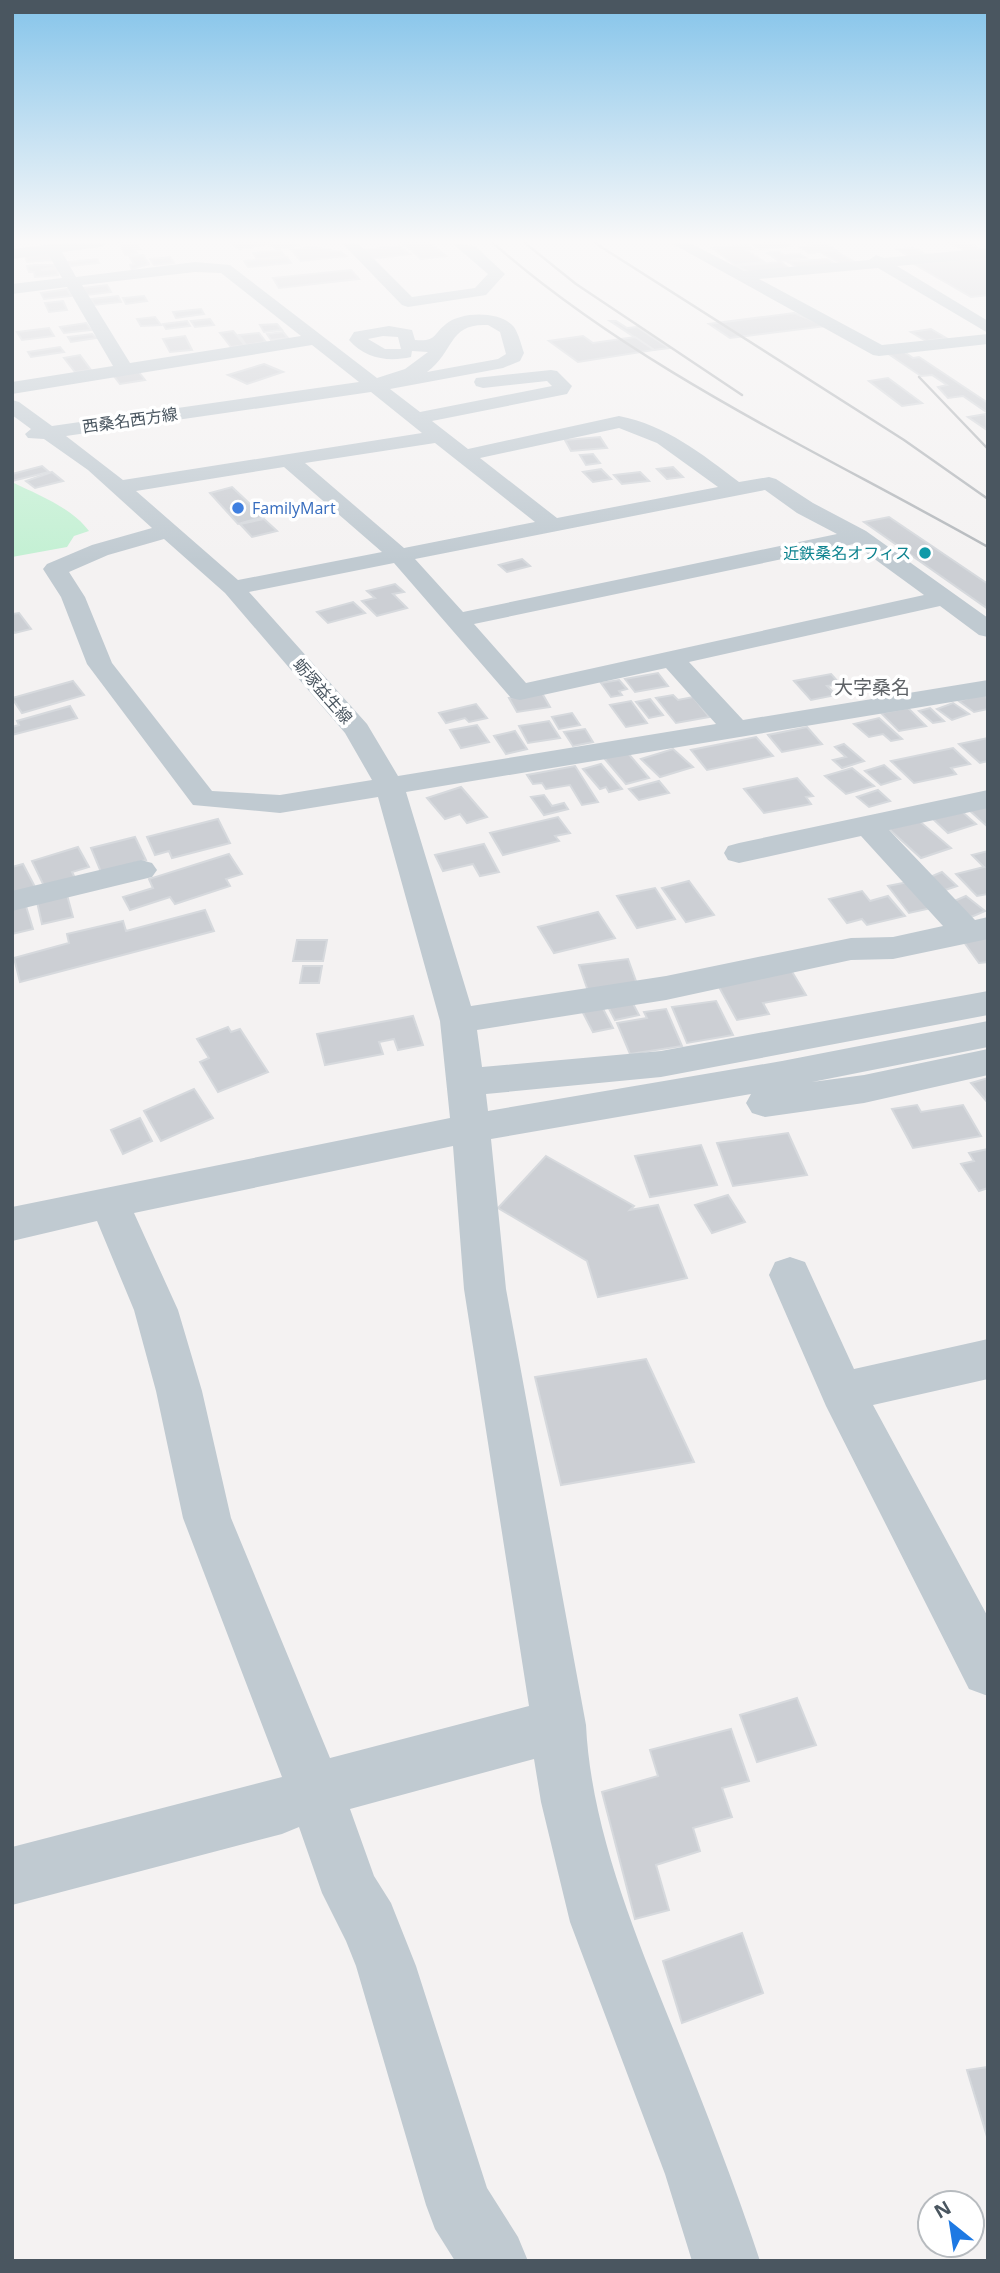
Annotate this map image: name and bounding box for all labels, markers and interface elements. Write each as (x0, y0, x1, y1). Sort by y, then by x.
street label: 西桑名西方線 (81, 402, 179, 438)
place label: FamilyMart (252, 497, 336, 519)
marker: FamilyMart (230, 500, 246, 516)
place label: 近鉄桑名オフィス (783, 542, 911, 564)
marker: 近鉄桑名オフィス (917, 545, 933, 561)
street label: 蛎塚益生線 (288, 654, 358, 728)
district label: 大字桑名 (834, 674, 910, 700)
north arrow (916, 2189, 986, 2259)
text: N (929, 2194, 956, 2224)

